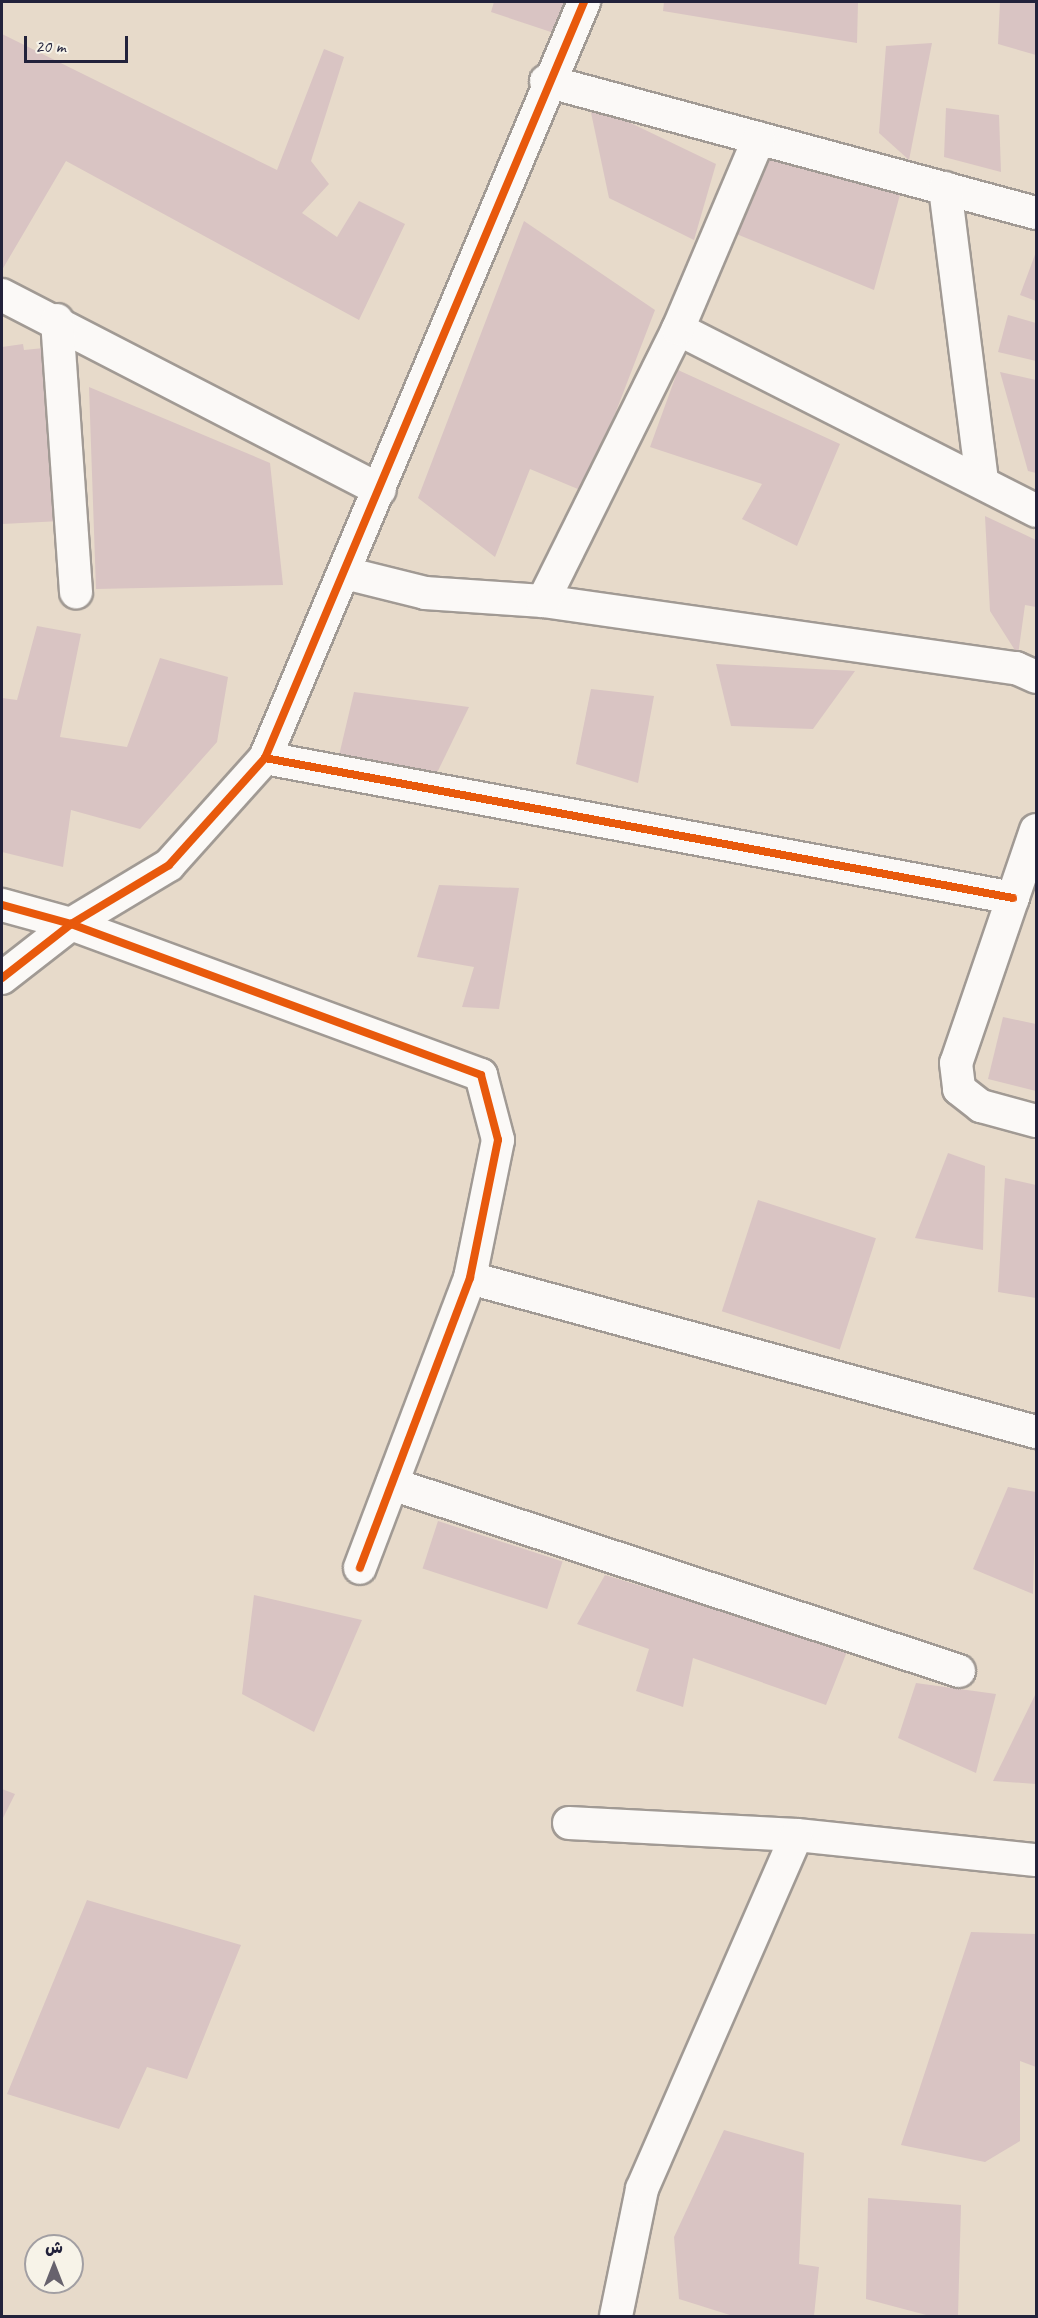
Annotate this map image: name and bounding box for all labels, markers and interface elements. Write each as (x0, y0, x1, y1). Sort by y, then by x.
scale bar (27, 24, 130, 62)
text: 20 m (35, 35, 66, 57)
north arrow (24, 2234, 84, 2294)
text: ش (45, 2238, 63, 2258)

